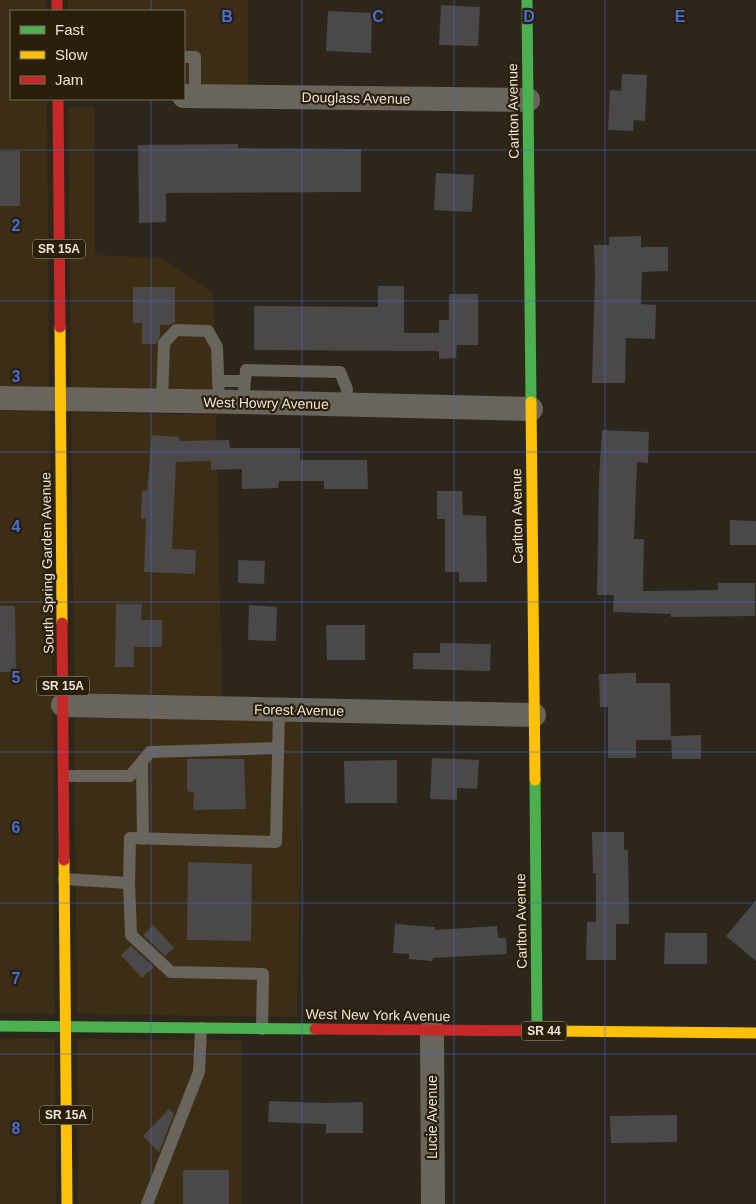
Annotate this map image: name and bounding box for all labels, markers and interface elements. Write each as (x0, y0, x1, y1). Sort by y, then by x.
text: B (221, 8, 233, 25)
text: C (372, 8, 384, 25)
text: D (523, 8, 535, 25)
text: E (675, 8, 686, 25)
legend (10, 10, 185, 100)
text: Fast (55, 21, 85, 38)
text: Slow (55, 46, 88, 63)
street label: Carlton Avenue (504, 63, 522, 159)
text: Jam (55, 71, 83, 88)
street label: Douglass Avenue (302, 89, 411, 107)
text: 2 (12, 217, 21, 234)
road number: SR 15A (33, 240, 85, 258)
text: 3 (12, 368, 21, 385)
street label: West Howry Avenue (203, 394, 329, 412)
street label: Carlton Avenue (508, 468, 526, 564)
street label: South Spring Garden Avenue (37, 472, 57, 654)
text: 4 (12, 518, 21, 535)
text: 5 (12, 669, 21, 686)
road number: SR 15A (37, 676, 89, 696)
street label: Forest Avenue (254, 701, 344, 719)
text: 6 (12, 819, 21, 836)
street label: Carlton Avenue (512, 873, 530, 969)
text: 7 (12, 970, 21, 987)
street label: West New York Avenue (305, 1006, 451, 1024)
road number: SR 44 (522, 1021, 566, 1040)
street label: Lucie Avenue (424, 1075, 440, 1159)
road number: SR 15A (40, 1106, 92, 1124)
text: 8 (12, 1120, 21, 1137)

